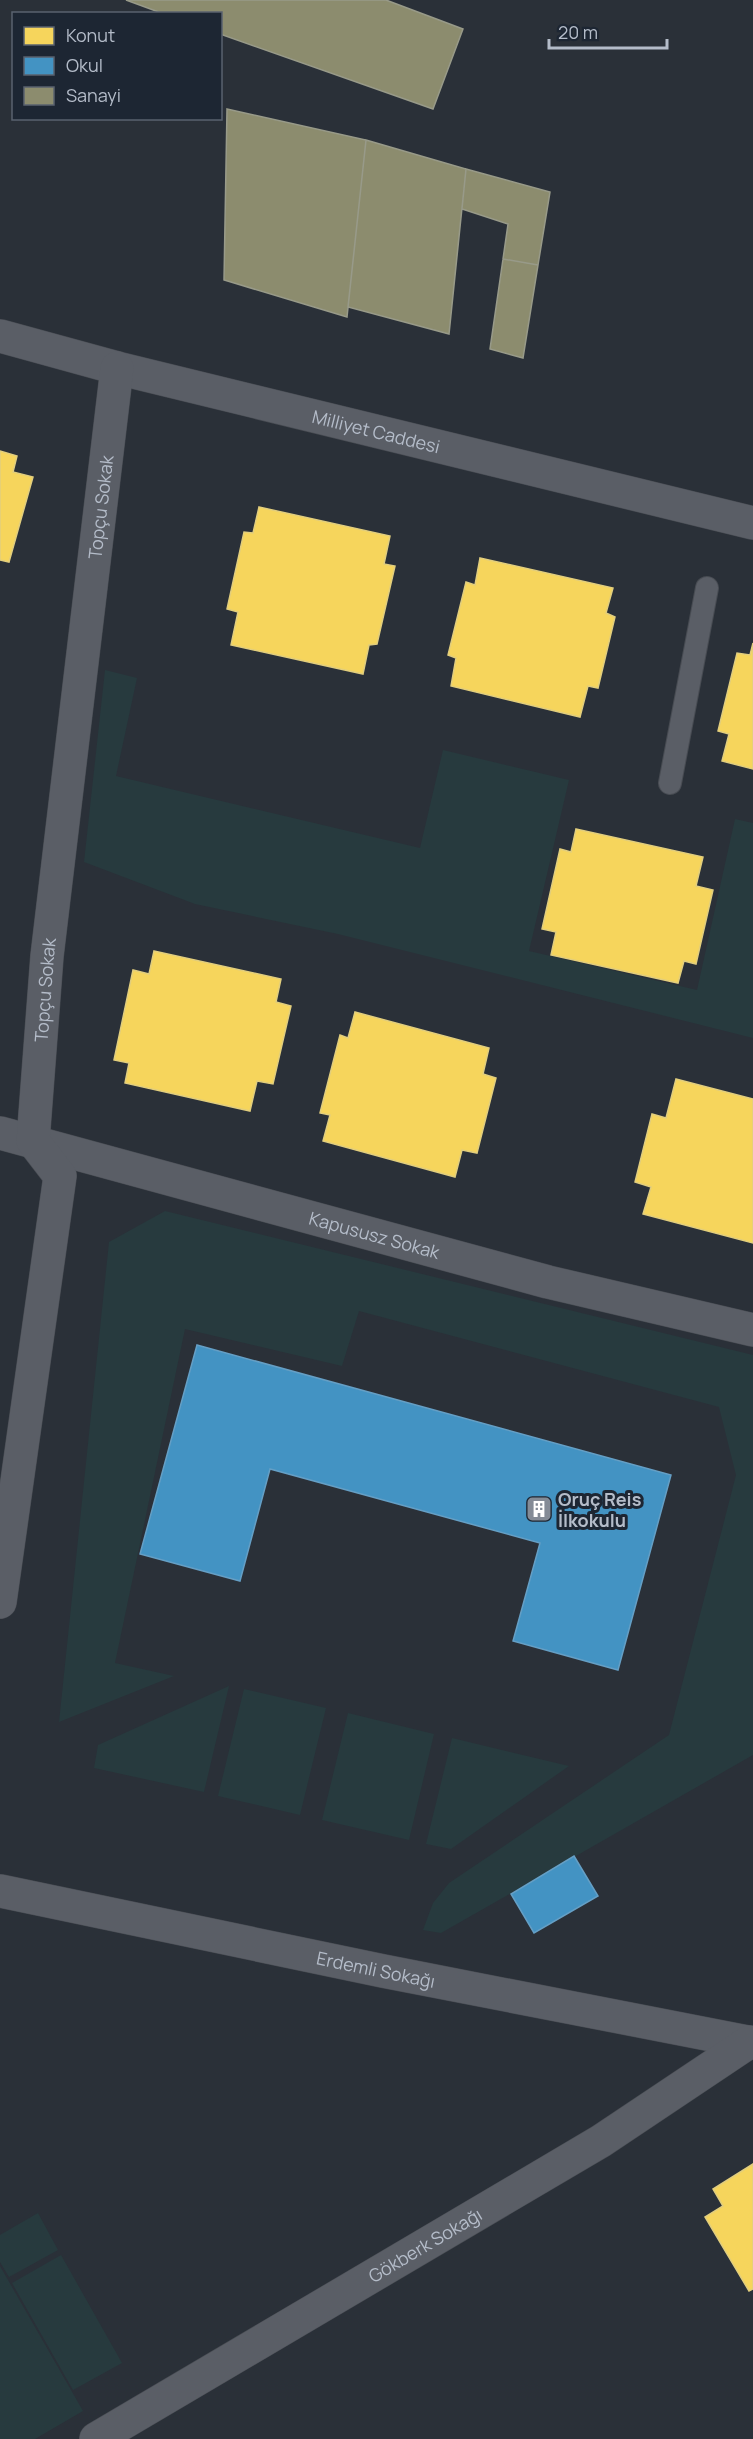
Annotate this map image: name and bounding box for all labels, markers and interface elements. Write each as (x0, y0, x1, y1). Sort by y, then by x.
legend (12, 12, 222, 120)
scale bar (549, 12, 668, 50)
text: 20 m (558, 20, 598, 44)
text: Konut (66, 23, 115, 47)
text: Okul (66, 53, 103, 77)
text: Sanayi (66, 83, 121, 107)
street label: Milliyet Caddesi (310, 404, 443, 458)
street label: Topçu Sokak (82, 453, 119, 560)
street label: Topçu Sokak (29, 935, 61, 1043)
street label: Kapususz Sokak (306, 1206, 443, 1264)
place label: Oruç Reis İlkokulu (558, 1487, 642, 1532)
building icon: Oruç Reis İlkokulu (524, 1494, 554, 1524)
street label: Erdemli Sokağı (315, 1945, 437, 1993)
street label: Gökberk Sokağı (364, 2202, 486, 2288)

